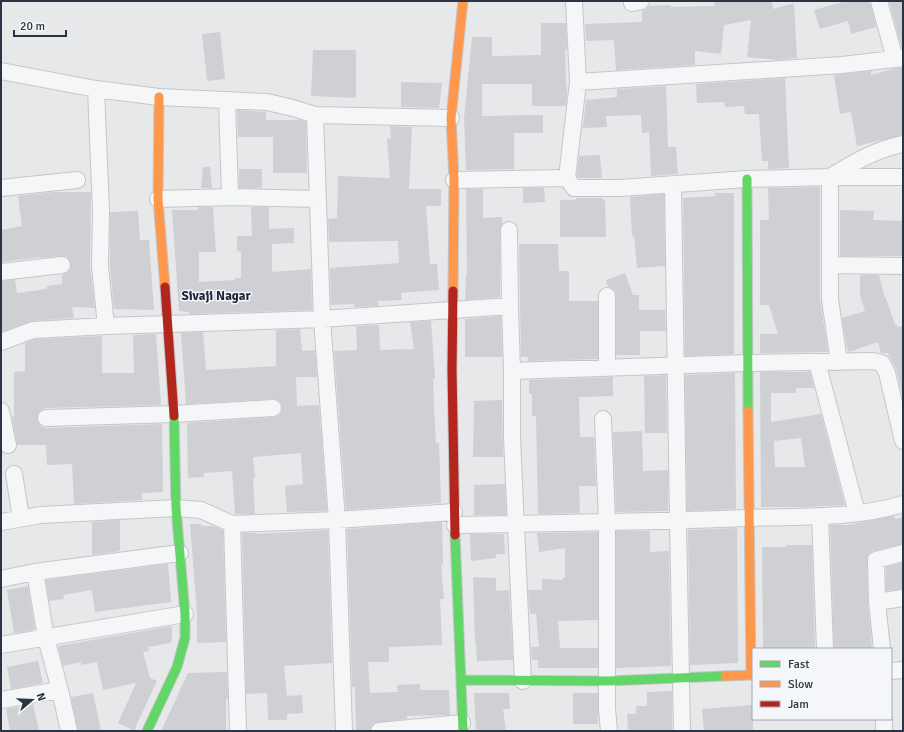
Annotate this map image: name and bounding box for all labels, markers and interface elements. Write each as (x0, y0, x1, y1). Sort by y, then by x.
scale bar (14, 12, 66, 38)
text: 20 m (20, 19, 45, 34)
district label: Sivaji Nagar (181, 288, 251, 304)
legend (752, 648, 892, 720)
text: Fast (788, 657, 809, 672)
text: Slow (788, 677, 813, 692)
north arrow (12, 680, 52, 720)
text: N (34, 691, 48, 703)
text: Jam (788, 697, 809, 712)

